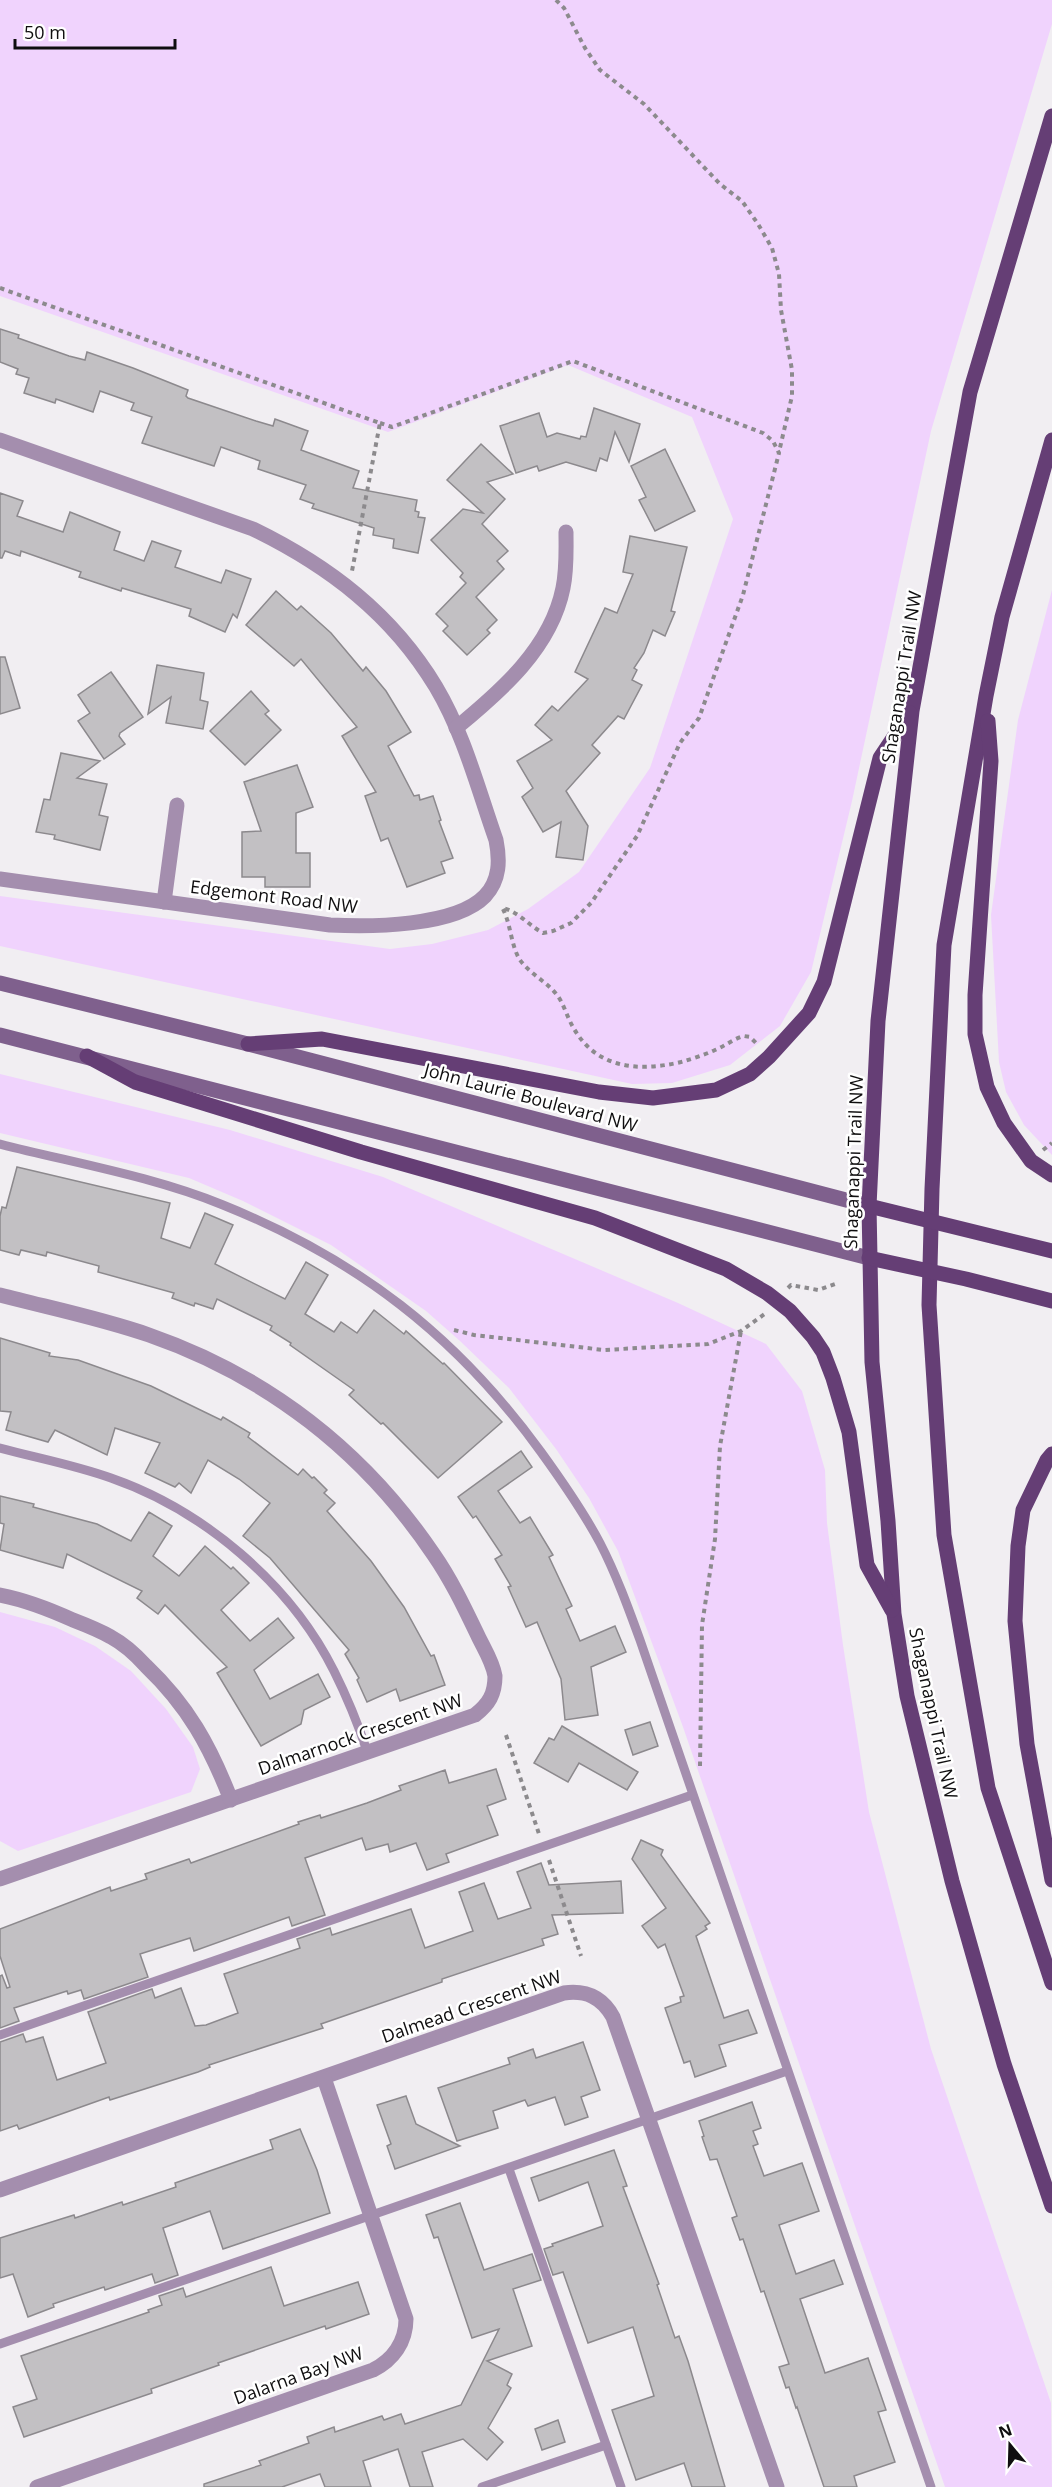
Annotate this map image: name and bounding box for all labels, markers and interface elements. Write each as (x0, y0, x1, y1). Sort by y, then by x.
scale bar (15, 12, 176, 50)
text: 50 m (24, 20, 66, 44)
street label: Shaganappi Trail NW (876, 589, 927, 765)
street label: Edgemont Road NW (189, 874, 359, 918)
street label: John Laurie Boulevard NW (420, 1056, 641, 1137)
street label: Shaganappi Trail NW (838, 1074, 868, 1249)
street label: Shaganappi Trail NW (904, 1625, 964, 1801)
street label: Dalmarnock Crescent NW (255, 1688, 466, 1780)
street label: Dalmead Crescent NW (378, 1964, 564, 2048)
street label: Dalarna Bay NW (230, 2340, 366, 2410)
north arrow (980, 2415, 1040, 2475)
text: N (995, 2418, 1015, 2443)

